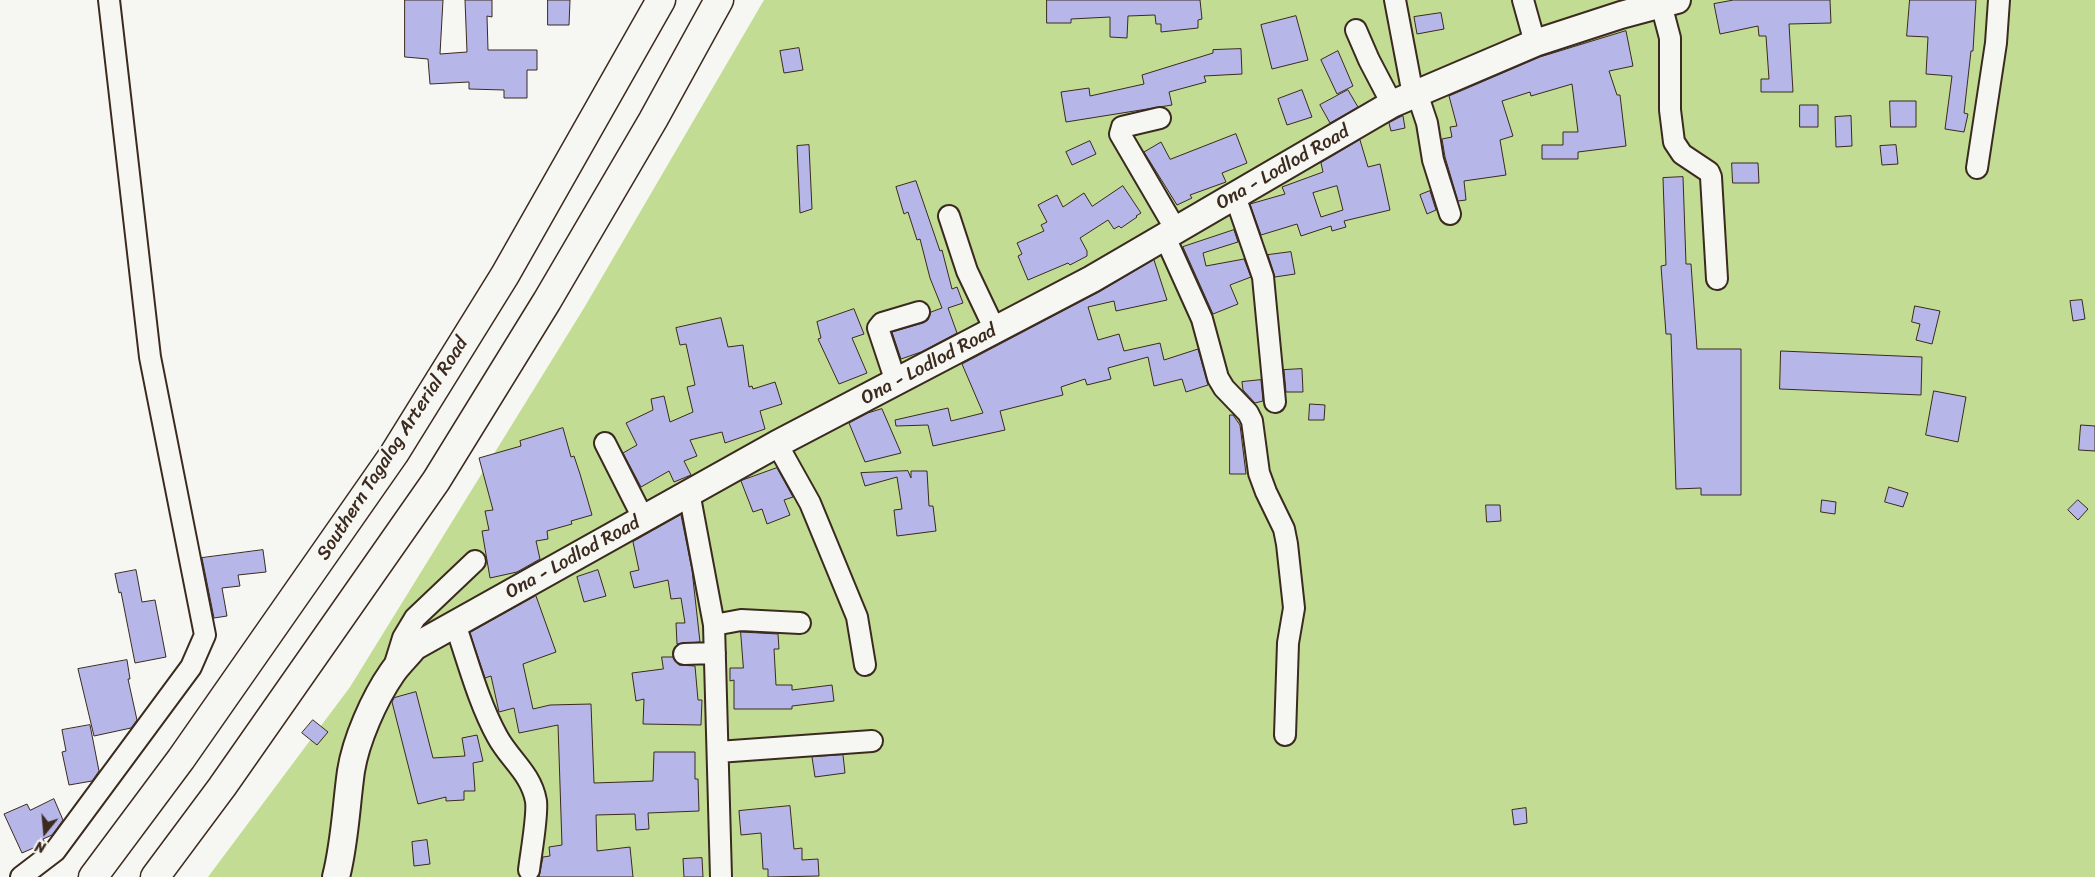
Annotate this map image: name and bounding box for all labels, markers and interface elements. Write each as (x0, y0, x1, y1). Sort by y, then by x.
street label: Ona - Lodlod Road (1212, 121, 1354, 215)
street label: Ona - Lodlod Road (857, 320, 1001, 410)
street label: Southern Tagalog Arterial Road (312, 333, 474, 565)
street label: Ona - Lodlod Road (502, 512, 644, 604)
north arrow (20, 807, 70, 857)
text: N (32, 833, 49, 860)

